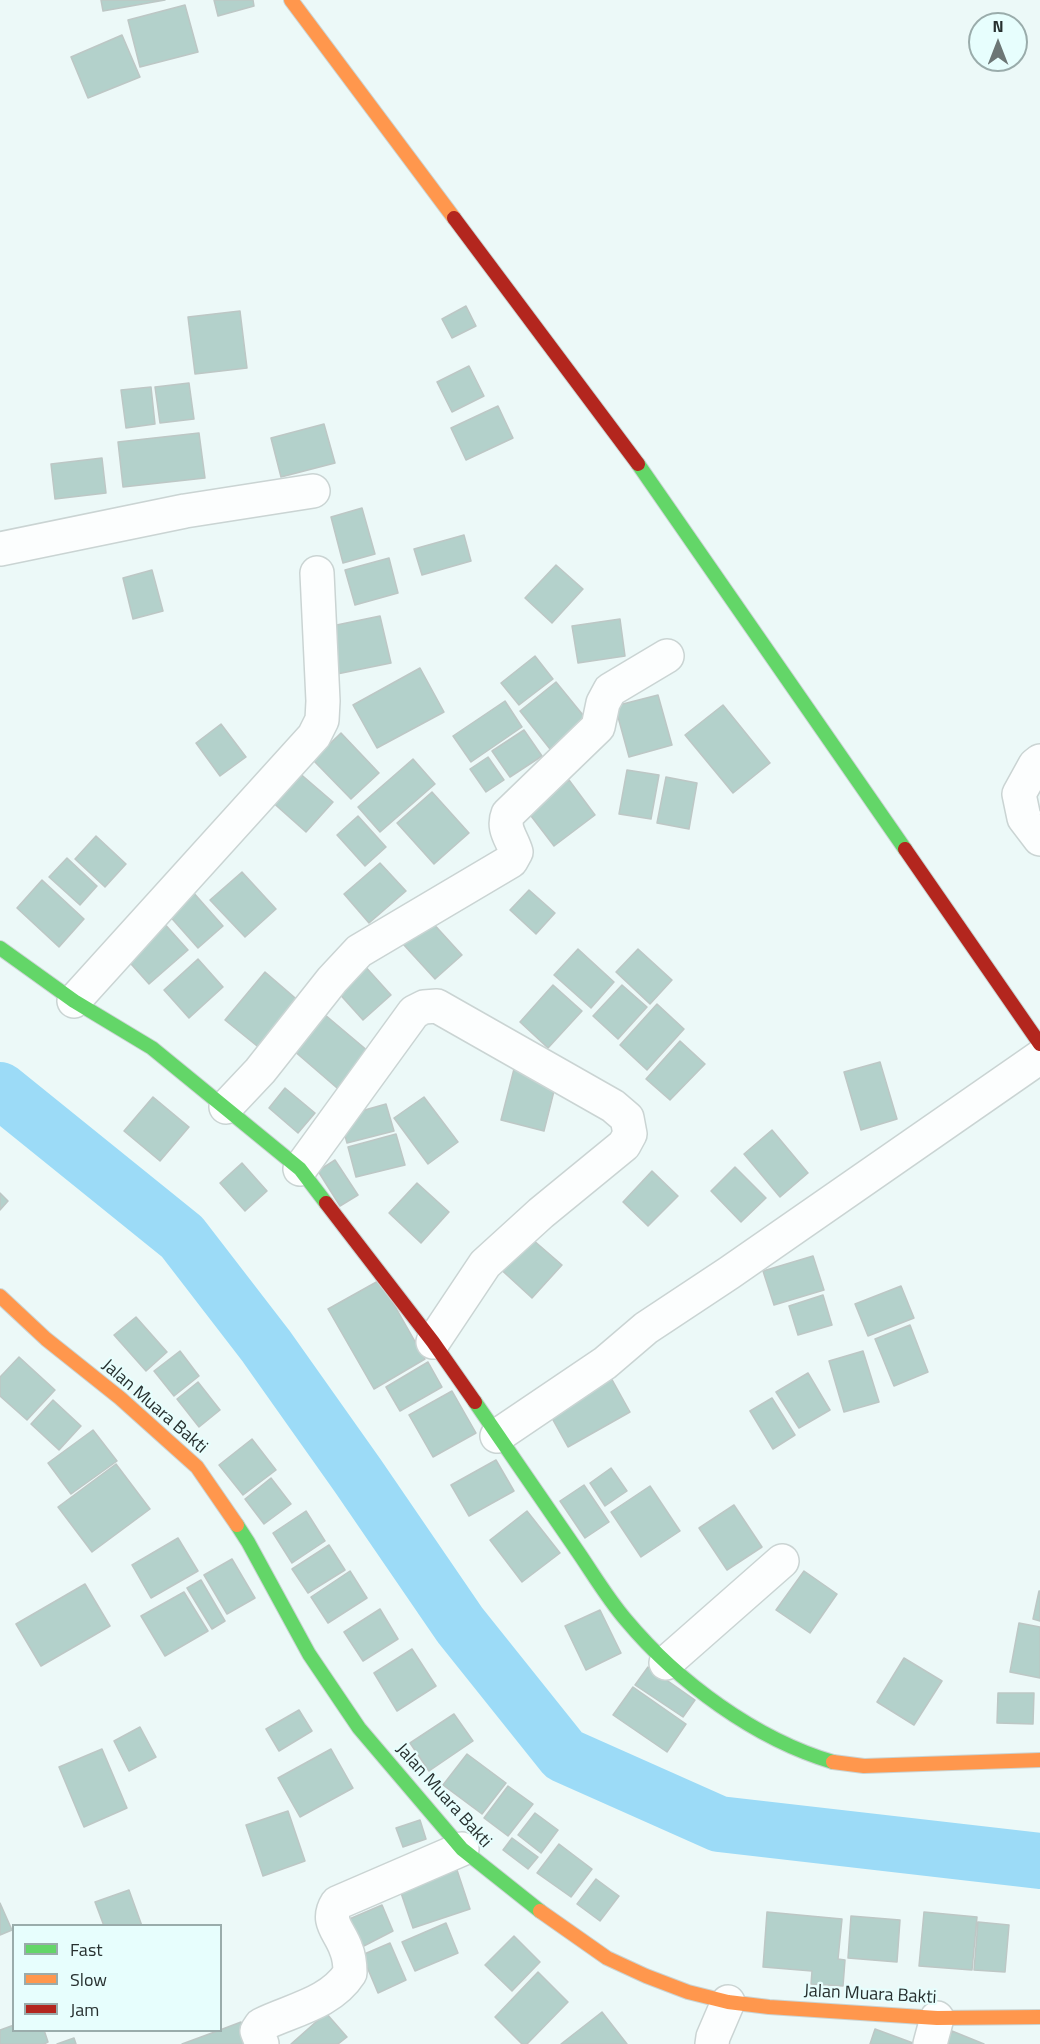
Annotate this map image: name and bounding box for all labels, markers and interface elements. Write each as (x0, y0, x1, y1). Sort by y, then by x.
north arrow (968, 12, 1028, 72)
text: N (992, 14, 1004, 38)
street label: Jalan Muara Bakti (97, 1355, 211, 1459)
street label: Jalan Muara Bakti (391, 1739, 495, 1853)
legend (12, 1924, 222, 2032)
text: Fast (70, 1936, 103, 1963)
text: Slow (70, 1966, 107, 1993)
street label: Jalan Muara Bakti (803, 1981, 937, 2009)
text: Jam (70, 1996, 99, 2023)

